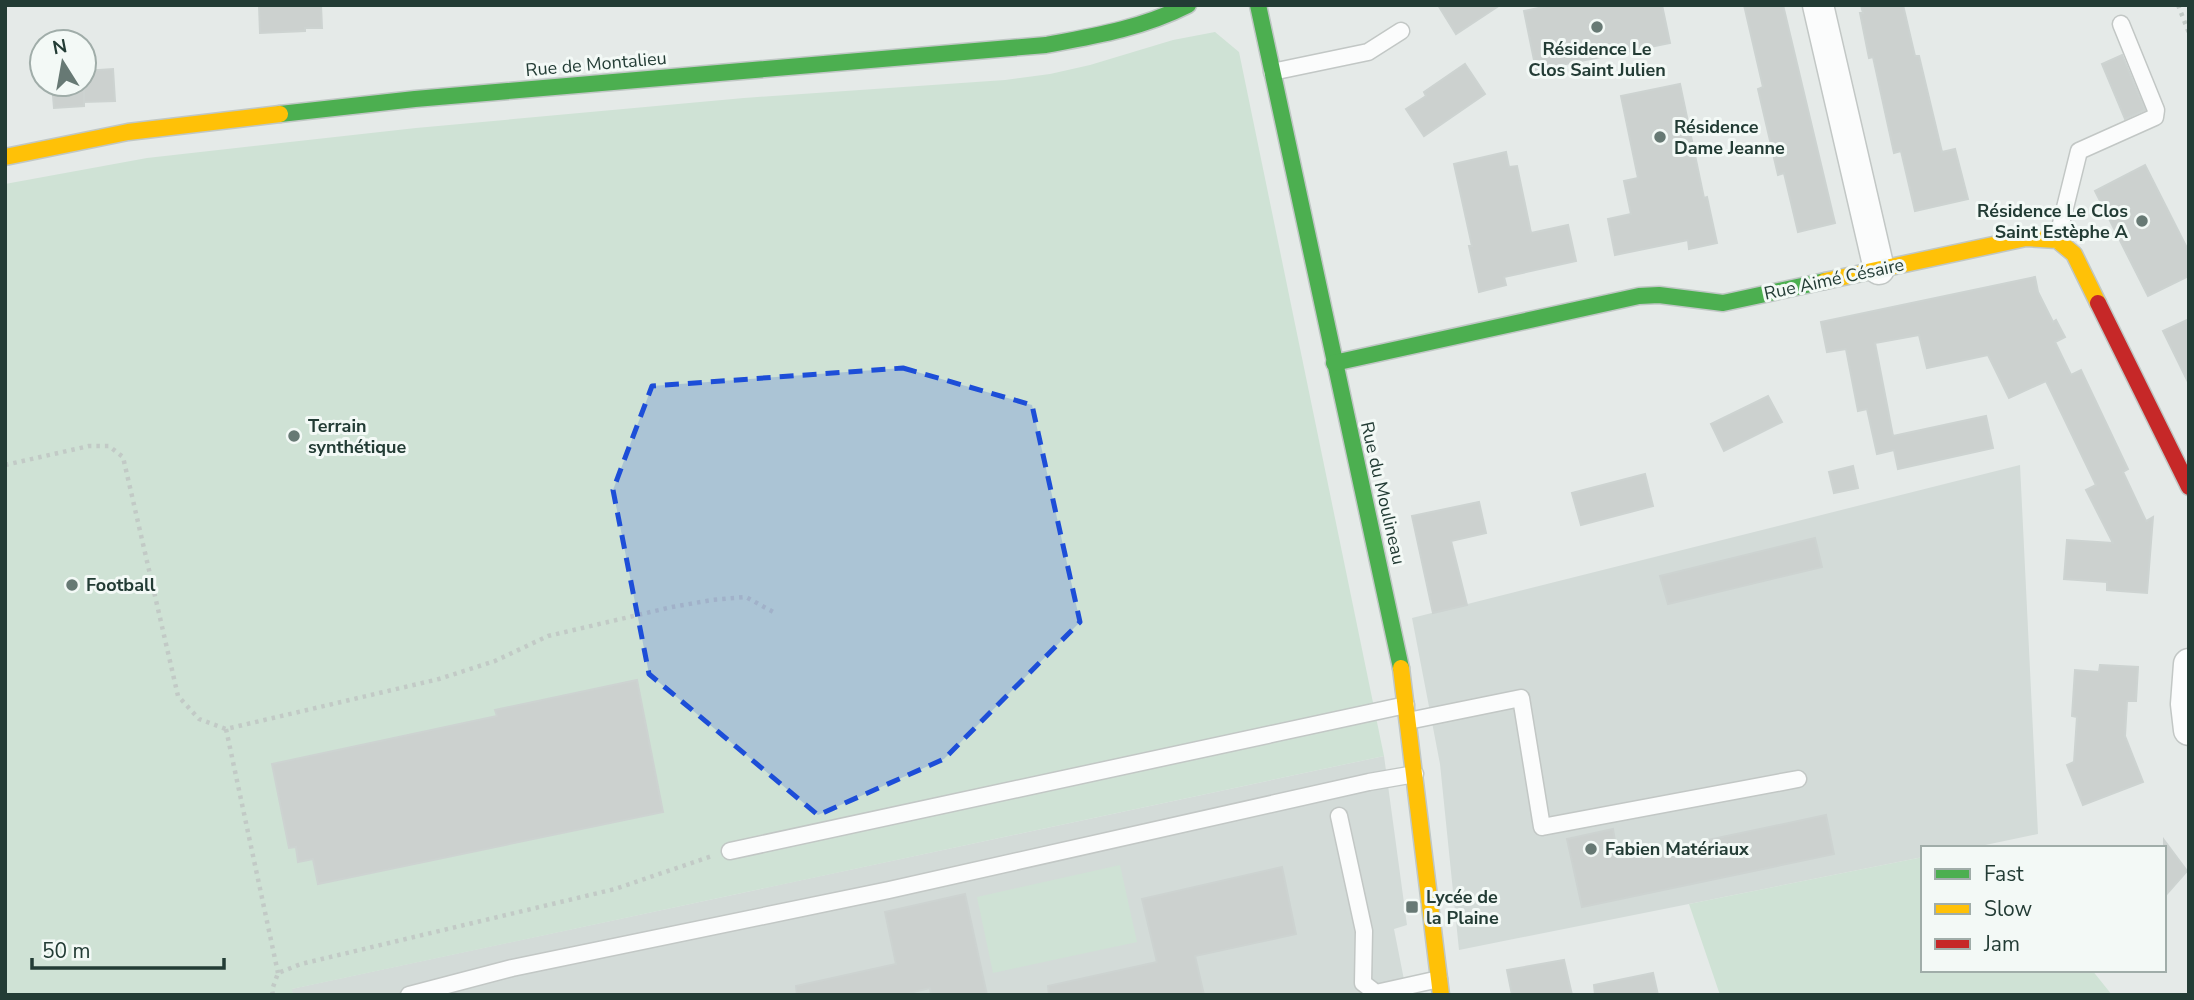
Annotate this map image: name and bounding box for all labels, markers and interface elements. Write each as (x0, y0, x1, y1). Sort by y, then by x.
marker: Résidence Le Clos Saint Julien (1589, 19, 1605, 35)
north arrow (28, 28, 98, 98)
text: N (50, 33, 69, 61)
place label: Résidence Le Clos Saint Julien (1528, 37, 1666, 82)
street label: Rue de Montalieu (524, 46, 668, 82)
place label: Résidence Dame Jeanne (1674, 115, 1785, 160)
marker: Résidence Dame Jeanne (1652, 129, 1668, 145)
place label: Résidence Le Clos Saint Estèphe A (1977, 199, 2129, 244)
marker: Résidence Le Clos Saint Estèphe A (2134, 213, 2150, 229)
street label: Rue Aimé Césaire (1762, 252, 1906, 306)
place label: Terrain synthétique (308, 414, 406, 459)
street label: Rue du Moulineau (1355, 419, 1411, 567)
marker: Terrain synthétique (286, 428, 302, 444)
place label: Football (86, 573, 156, 597)
marker: Football (64, 577, 80, 593)
place label: Fabien Matériaux (1605, 837, 1749, 861)
marker: Fabien Matériaux (1583, 841, 1599, 857)
legend (1921, 846, 2166, 972)
text: Fast (1984, 860, 2024, 888)
place label: Lycée de la Plaine (1426, 885, 1499, 930)
text: Slow (1984, 895, 2033, 923)
marker: Lycée de la Plaine (1404, 899, 1420, 915)
scale bar (32, 926, 224, 970)
text: Jam (1983, 930, 2020, 958)
text: 50 m (42, 937, 91, 965)

